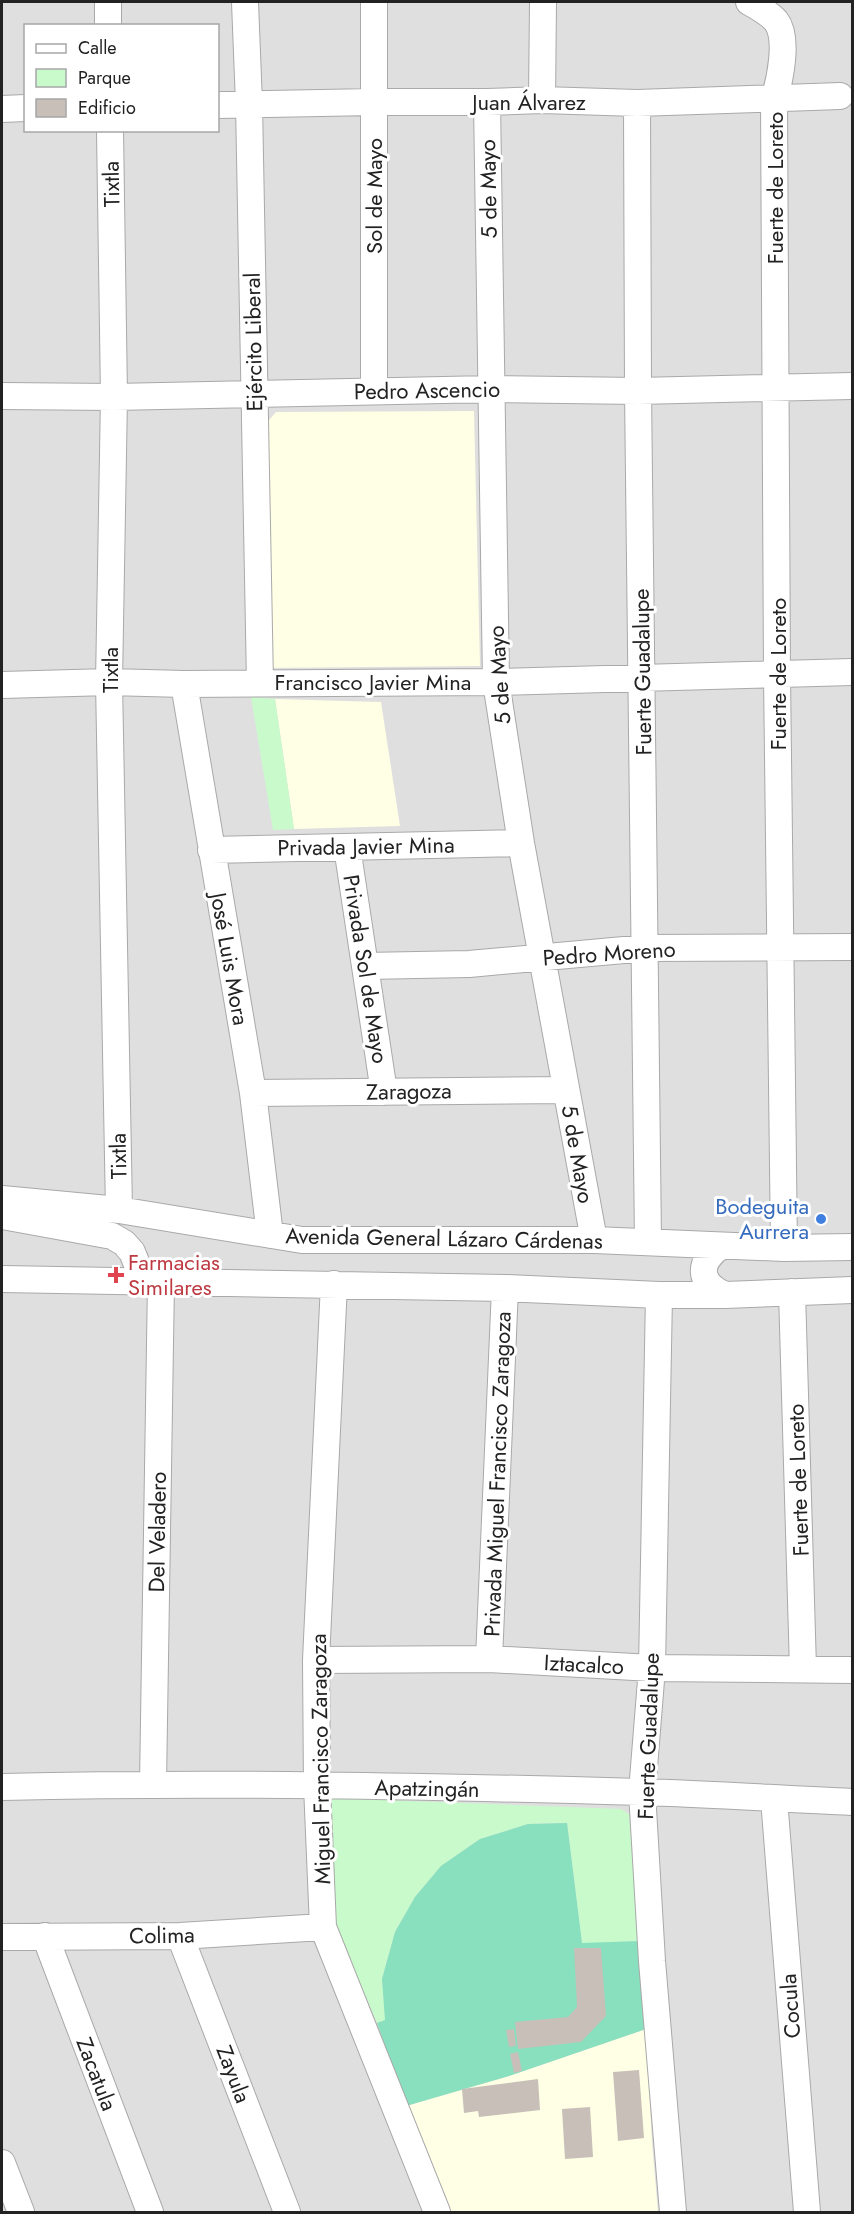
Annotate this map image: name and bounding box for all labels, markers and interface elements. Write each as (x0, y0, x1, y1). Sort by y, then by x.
legend (24, 24, 219, 132)
text: Calle (78, 35, 117, 61)
text: Parque (78, 65, 131, 91)
street label: Juan Álvarez (469, 86, 586, 118)
text: Edificio (78, 95, 136, 121)
street label: Fuerte de Loreto (759, 112, 791, 264)
street label: Sol de Mayo (358, 138, 390, 254)
street label: 5 de Mayo (471, 139, 505, 239)
street label: Tixtla (95, 161, 127, 207)
street label: Ejército Liberal (236, 272, 270, 412)
street label: Pedro Ascencio (354, 373, 500, 407)
street label: Fuerte Guadalupe (625, 588, 659, 756)
street label: Fuerte de Loreto (762, 598, 794, 750)
street label: 5 de Mayo (480, 624, 518, 726)
street label: Tixtla (94, 647, 126, 693)
street label: Francisco Javier Mina (275, 666, 471, 698)
street label: Privada Javier Mina (277, 828, 455, 864)
street label: Privada Sol de Mayo (335, 872, 397, 1066)
street label: José Luis Mora (202, 887, 257, 1028)
street label: Pedro Moreno (542, 932, 676, 974)
street label: Zaragoza (366, 1074, 452, 1108)
street label: 5 de Mayo (554, 1102, 602, 1206)
street label: Tixtla (102, 1133, 134, 1179)
place label: Bodeguita Aurrera (715, 1190, 809, 1247)
marker: Bodeguita Aurrera (814, 1212, 828, 1226)
street label: Avenida General Lázaro Cárdenas (285, 1219, 603, 1257)
place label: Farmacias Similares (128, 1246, 220, 1303)
marker: Farmacias Similares (109, 1268, 123, 1282)
street label: Privada Miguel Francisco Zaragoza (475, 1311, 519, 1637)
street label: Fuerte de Loreto (779, 1403, 817, 1557)
street label: Del Veladero (140, 1471, 174, 1593)
street label: Miguel Francisco Zaragoza (302, 1633, 338, 1885)
street label: Iztacalco (543, 1646, 625, 1682)
street label: Fuerte Guadalupe (629, 1652, 667, 1820)
street label: Apatzingán (374, 1771, 480, 1805)
street label: Colima (129, 1918, 195, 1952)
street label: Cocula (772, 1973, 808, 2039)
street label: Zacatula (68, 2033, 126, 2115)
street label: Zayula (208, 2041, 260, 2107)

